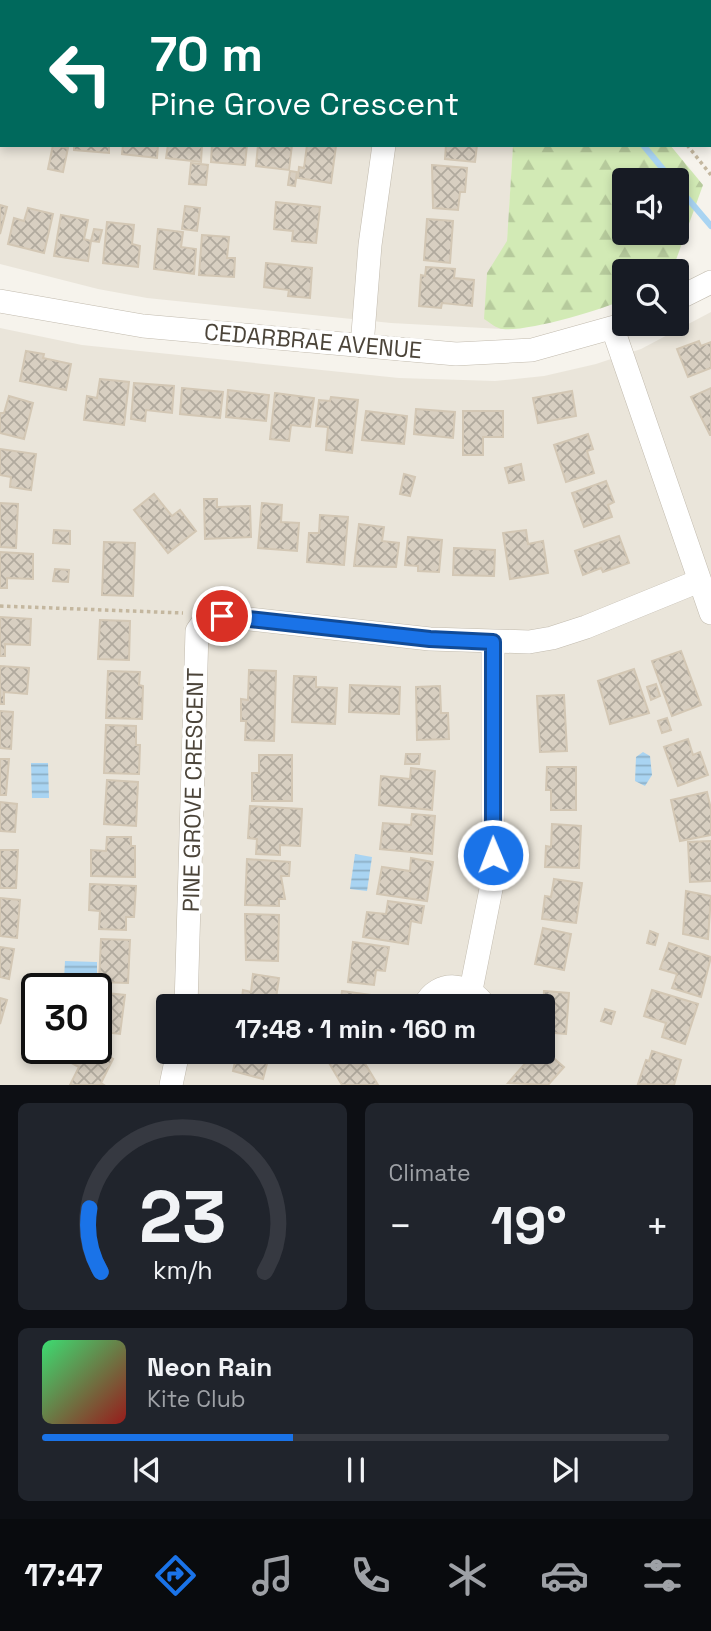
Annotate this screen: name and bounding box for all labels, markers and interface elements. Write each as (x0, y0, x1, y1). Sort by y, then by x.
text: 70 m (150, 23, 263, 85)
icon: left (35, 28, 126, 119)
text: Pine Grove Crescent (150, 84, 459, 124)
map controls (612, 168, 689, 336)
button: sound (612, 168, 689, 245)
button: search (612, 259, 689, 336)
street label: CEDARBRAE AVENUE (203, 317, 423, 365)
pin (192, 586, 252, 646)
icon: arrive (203, 597, 241, 635)
street label: PINE GROVE CRESCENT (176, 668, 210, 912)
position arrow (456, 818, 530, 892)
speed limit sign: 30 (21, 973, 112, 1064)
text: 17:48 · 1 min · 160 m (235, 1012, 476, 1046)
text: Climate (389, 1158, 471, 1188)
text: 23 (138, 1171, 226, 1264)
text: 19° (491, 1193, 567, 1259)
text: − (389, 1202, 412, 1250)
text: + (645, 1202, 669, 1250)
text: km/h (152, 1254, 212, 1286)
text: Neon Rain (147, 1350, 272, 1384)
text: Kite Club (147, 1384, 246, 1414)
icon: previous (128, 1451, 166, 1489)
icon: pause (337, 1451, 375, 1489)
icon: next (546, 1451, 584, 1489)
icon: directions (151, 1551, 200, 1600)
icon: music (248, 1551, 297, 1600)
icon: phone (346, 1551, 395, 1600)
icon: climate (443, 1551, 492, 1600)
icon: car (540, 1551, 589, 1600)
icon: filters (638, 1551, 687, 1600)
text: 17:47 (24, 1555, 103, 1595)

